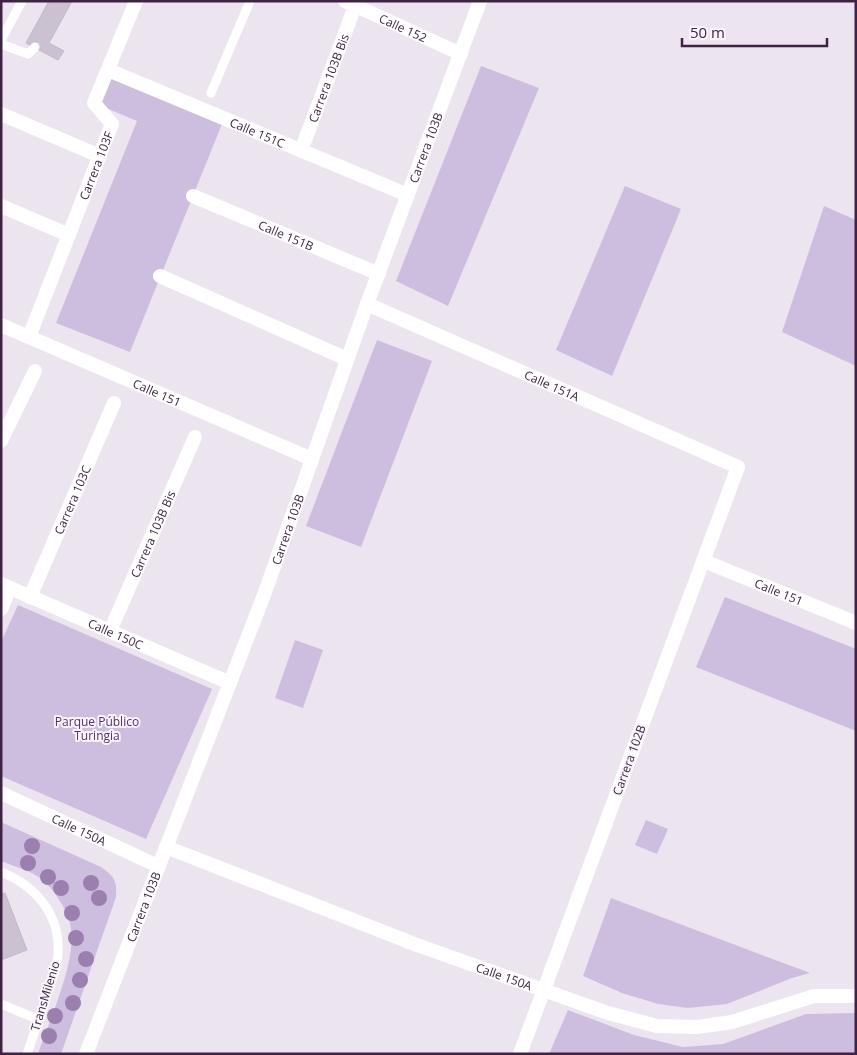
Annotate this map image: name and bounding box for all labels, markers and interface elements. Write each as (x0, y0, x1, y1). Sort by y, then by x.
street label: Calle 152 (377, 9, 430, 46)
scale bar (682, 15, 827, 47)
text: 50 m (690, 22, 725, 42)
street label: Carrera 103B Bis (304, 31, 353, 125)
street label: Carrera 103B (404, 110, 446, 185)
street label: Calle 151C (227, 113, 288, 152)
street label: Carrera 103F (75, 129, 117, 202)
street label: Calle 151B (256, 216, 317, 254)
street label: Calle 151A (522, 366, 582, 405)
street label: Calle 151 (130, 374, 184, 410)
street label: Carrera 103C (50, 462, 95, 537)
street label: Carrera 103B Bis (126, 487, 179, 580)
street label: Carrera 103B (267, 491, 308, 567)
street label: Calle 151 (752, 574, 806, 609)
street label: Calle 150C (86, 614, 146, 653)
park label: Parque Público Turingia (55, 713, 139, 744)
street label: Carrera 102B (608, 722, 650, 798)
street label: Calle 150A (49, 809, 109, 849)
street label: Carrera 103B (122, 869, 164, 944)
street label: Calle 150A (474, 958, 535, 994)
street label: TransMilenio (26, 959, 64, 1033)

